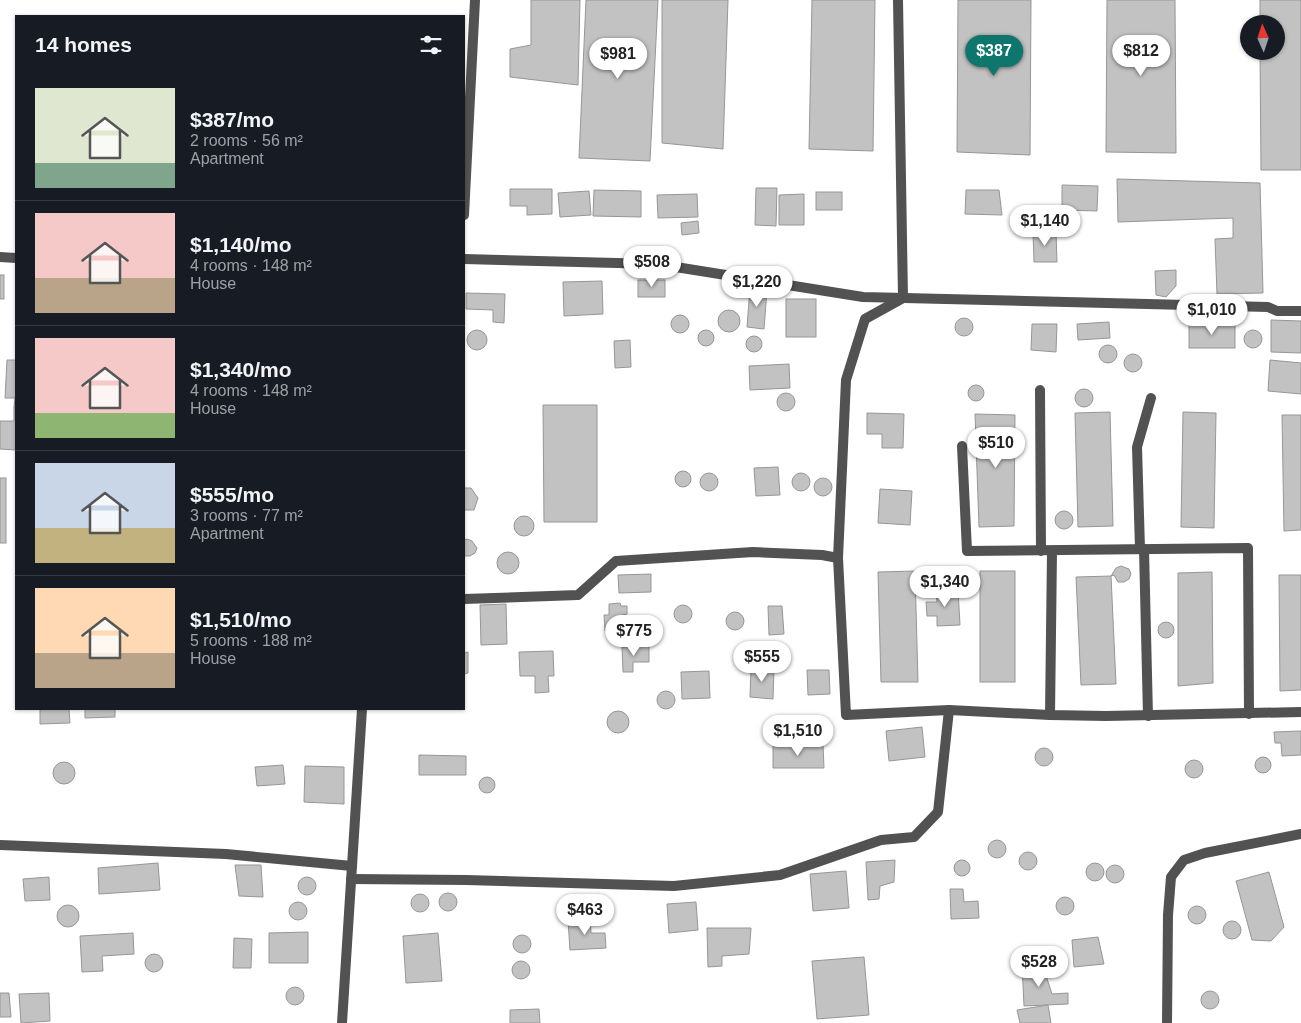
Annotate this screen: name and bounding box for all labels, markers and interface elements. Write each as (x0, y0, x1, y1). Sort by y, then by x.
north arrow (1240, 15, 1285, 60)
map controls (1240, 15, 1285, 60)
icon: filters (417, 31, 445, 59)
text: 14 homes (35, 33, 132, 56)
pin: $387 (964, 34, 1024, 77)
pin: $812 (1111, 34, 1171, 77)
pin: $981 (588, 38, 648, 80)
text: $387 (976, 42, 1012, 59)
text: $812 (1123, 42, 1159, 59)
text: $981 (600, 45, 636, 62)
icon: home (75, 108, 135, 168)
text: $387/mo (190, 108, 274, 131)
text: 2 rooms · 56 m² (190, 132, 303, 149)
text: Apartment (190, 150, 264, 167)
pin: $1,140 (1004, 204, 1086, 247)
text: $1,140 (1021, 212, 1069, 229)
icon: home (75, 233, 135, 293)
text: $1,140/mo (190, 233, 292, 256)
pin: $508 (622, 246, 682, 288)
text: $508 (634, 253, 670, 270)
text: 4 rooms · 148 m² (190, 257, 312, 274)
pin: $1,220 (716, 266, 798, 308)
text: $1,220 (733, 273, 781, 290)
text: House (190, 275, 236, 292)
pin: $1,010 (1171, 294, 1253, 336)
text: $1,010 (1188, 301, 1236, 318)
icon: home (75, 358, 135, 418)
text: $1,340/mo (190, 358, 292, 381)
text: 4 rooms · 148 m² (190, 382, 312, 399)
text: House (190, 400, 236, 417)
pin: $510 (966, 426, 1026, 469)
text: $510 (978, 434, 1014, 451)
icon: home (75, 483, 135, 543)
text: $555/mo (190, 483, 274, 506)
text: 3 rooms · 77 m² (190, 507, 303, 524)
text: Apartment (190, 525, 264, 542)
pin: $1,340 (904, 566, 986, 608)
text: $1,340 (921, 573, 969, 590)
icon: home (75, 608, 135, 668)
text: $1,510/mo (190, 608, 292, 631)
pin: $775 (604, 614, 664, 657)
text: $775 (616, 622, 652, 639)
text: 5 rooms · 188 m² (190, 632, 312, 649)
pin: $555 (732, 640, 792, 683)
text: $555 (744, 648, 780, 665)
text: House (190, 650, 236, 667)
pin: $1,510 (757, 714, 839, 757)
text: $1,510 (774, 722, 822, 739)
pin: $463 (555, 894, 615, 936)
text: $463 (567, 901, 603, 918)
pin: $528 (1009, 946, 1069, 988)
text: $528 (1021, 953, 1057, 970)

